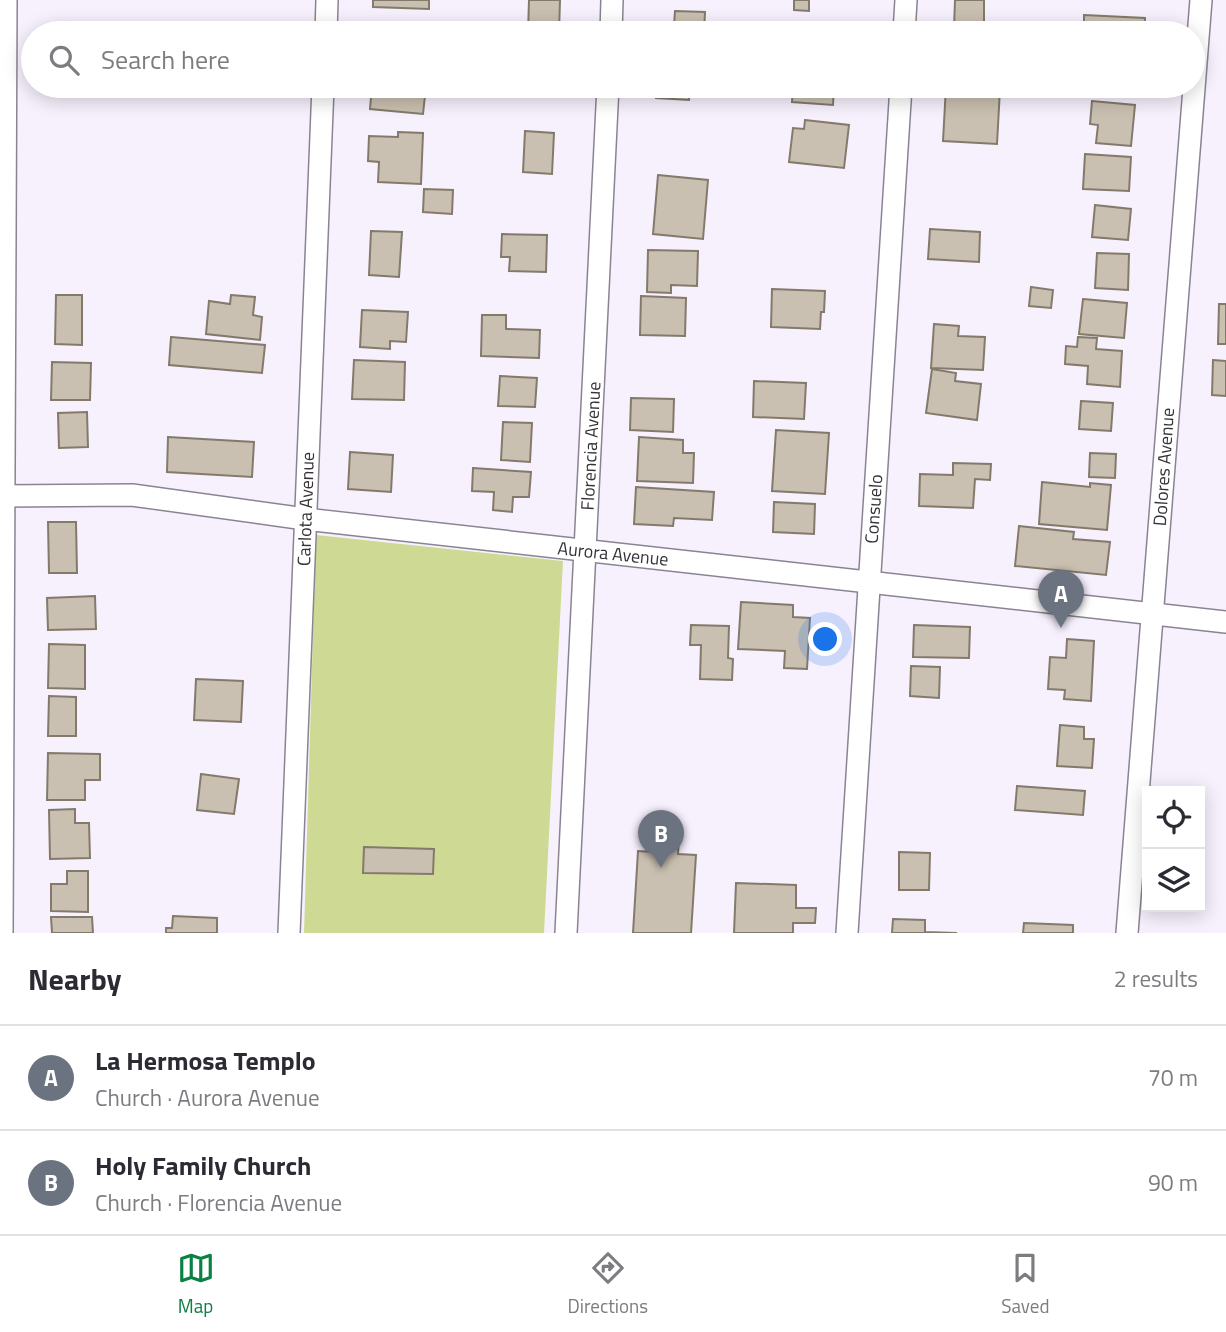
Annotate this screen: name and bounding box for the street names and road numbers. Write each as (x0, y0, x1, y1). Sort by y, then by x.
street label: Florencia Avenue (574, 381, 607, 511)
street label: Dolores Avenue (1146, 407, 1181, 527)
street label: Carlota Avenue (290, 451, 321, 567)
street label: Consuelo (858, 473, 889, 545)
street label: Aurora Avenue (556, 534, 670, 573)

